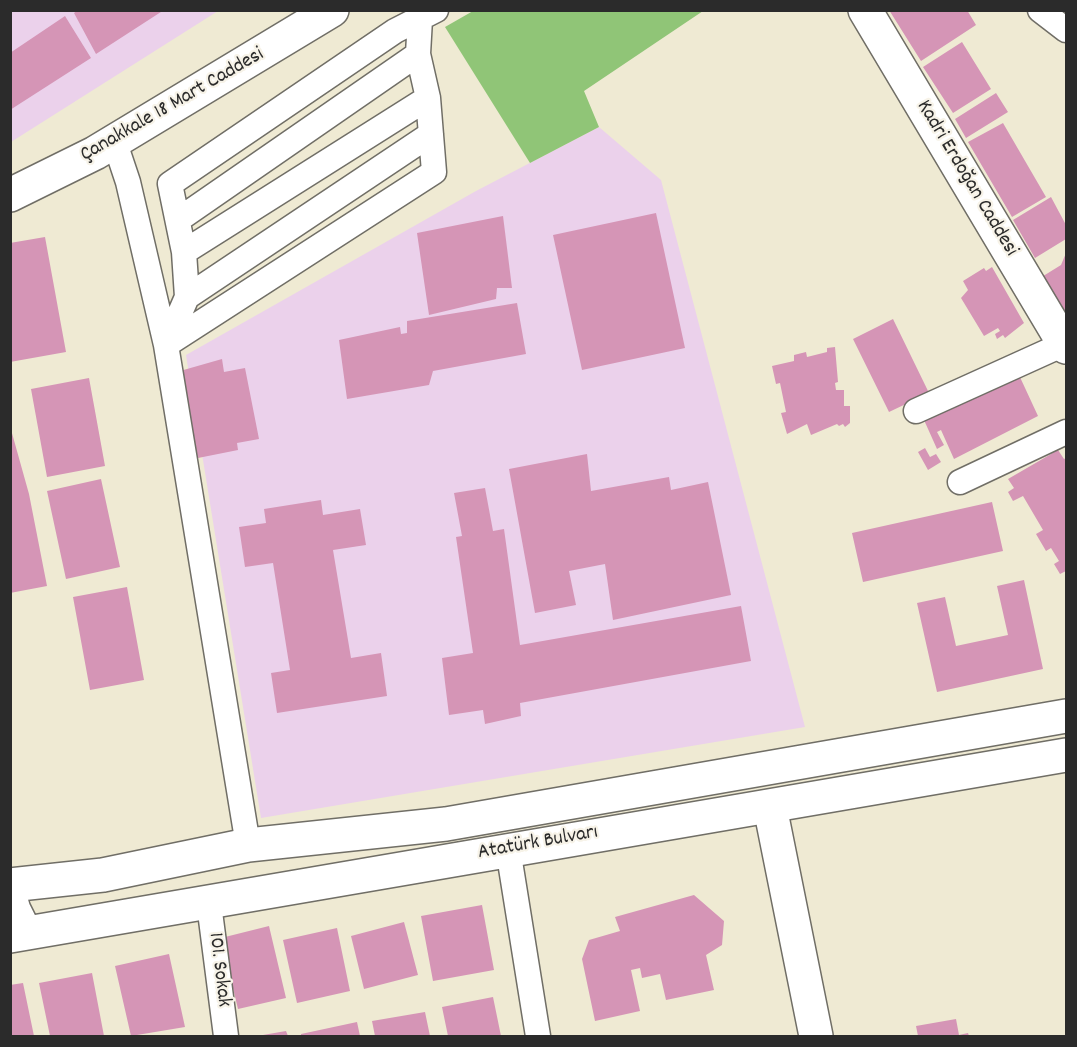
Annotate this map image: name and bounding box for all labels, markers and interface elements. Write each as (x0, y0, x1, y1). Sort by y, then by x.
street label: Çanakkale 18 Mart Caddesi (77, 43, 269, 169)
street label: Kadri Erdoğan Caddesi (909, 96, 1023, 262)
street label: Atatürk Bulvarı (476, 821, 600, 867)
street label: 101. Sokak (201, 931, 235, 1009)

